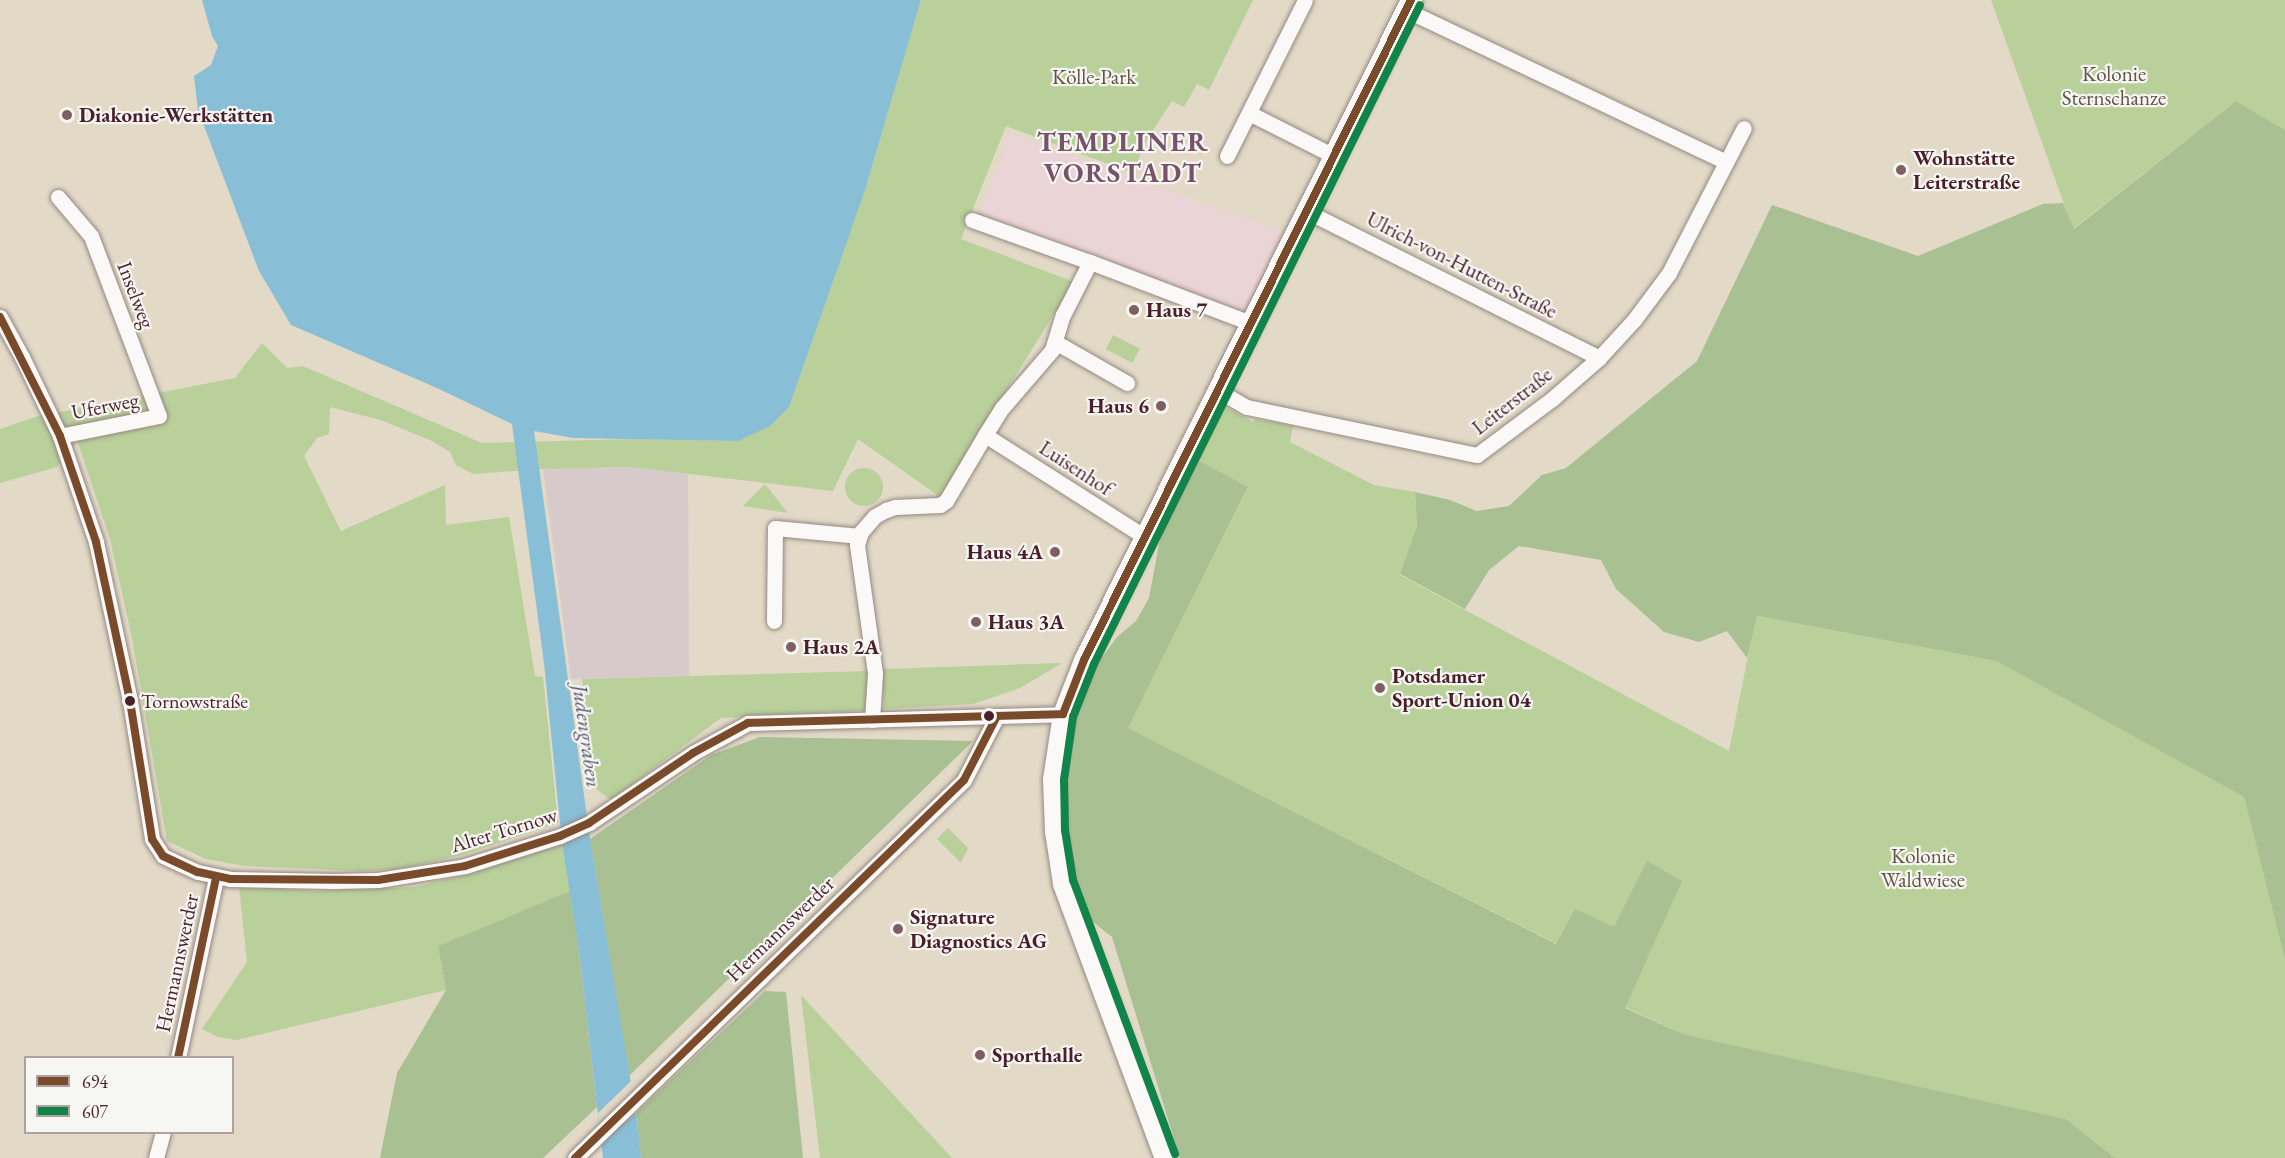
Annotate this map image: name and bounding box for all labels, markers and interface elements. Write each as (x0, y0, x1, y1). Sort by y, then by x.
park label: Kolonie Sternschanze (2062, 61, 2166, 111)
park label: Kölle-Park (1052, 64, 1136, 90)
place label: Diakonie-Werkstätten (79, 102, 273, 128)
marker: Diakonie-Werkstätten (60, 108, 74, 122)
district label: TEMPLINER VORSTADT (1037, 125, 1209, 188)
place label: Wohnstätte Leiterstraße (1913, 145, 2020, 195)
marker: Wohnstätte Leiterstraße (1894, 163, 1908, 177)
street label: Ulrich-von-Hutten-Straße (1362, 206, 1562, 324)
street label: Inselweg (112, 258, 160, 332)
place label: Haus 7 (1146, 297, 1207, 323)
marker: Haus 7 (1127, 303, 1141, 317)
street label: Leiterstraße (1467, 362, 1557, 440)
street label: Uferweg (69, 387, 141, 425)
place label: Haus 6 (1088, 393, 1149, 419)
marker: Haus 6 (1154, 399, 1168, 413)
street label: Luisenhof (1035, 435, 1117, 501)
place label: Haus 4A (967, 539, 1043, 565)
marker: Haus 4A (1048, 545, 1062, 559)
place label: Haus 3A (988, 609, 1064, 635)
marker: Haus 3A (969, 615, 983, 629)
place label: Haus 2A (803, 634, 879, 660)
marker: Haus 2A (784, 640, 798, 654)
place label: Potsdamer Sport-Union 04 (1392, 663, 1531, 713)
marker: Potsdamer Sport-Union 04 (1373, 681, 1387, 695)
water label: Judengraben (567, 683, 607, 789)
place label: Tornowstraße (141, 689, 248, 713)
marker: Tornowstraße (124, 695, 136, 707)
unlabelled marker (983, 710, 995, 722)
street label: Alter Tornow (448, 802, 560, 858)
park label: Kolonie Waldwiese (1881, 843, 1965, 893)
street label: Hermannswerder (721, 871, 839, 987)
street label: Hermannswerder (150, 892, 204, 1034)
place label: Signature Diagnostics AG (910, 904, 1047, 954)
marker: Signature Diagnostics AG (891, 922, 905, 936)
place label: Sporthalle (992, 1042, 1082, 1068)
marker: Sporthalle (973, 1048, 987, 1062)
legend (24, 1056, 234, 1134)
text: 694 (82, 1070, 108, 1093)
text: 607 (82, 1100, 108, 1123)

